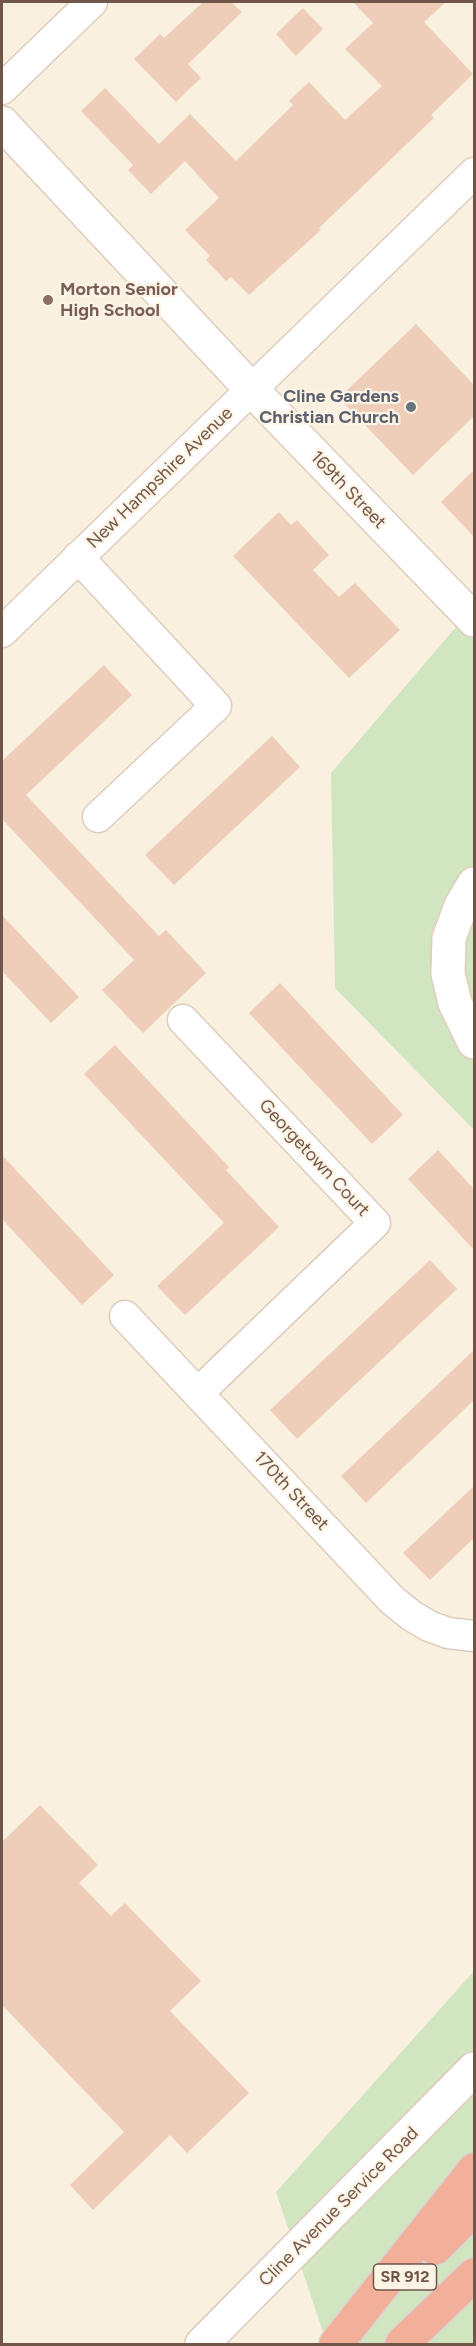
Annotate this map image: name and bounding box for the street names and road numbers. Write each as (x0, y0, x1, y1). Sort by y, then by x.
street label: New Hampshire Avenue (83, 403, 237, 553)
street label: 169th Street (306, 447, 390, 533)
street label: Georgetown Court (254, 1095, 374, 1221)
street label: 170th Street (249, 1447, 333, 1535)
street label: Cline Avenue Service Road (255, 2123, 423, 2291)
road number: SR 912 (374, 2264, 436, 2290)

